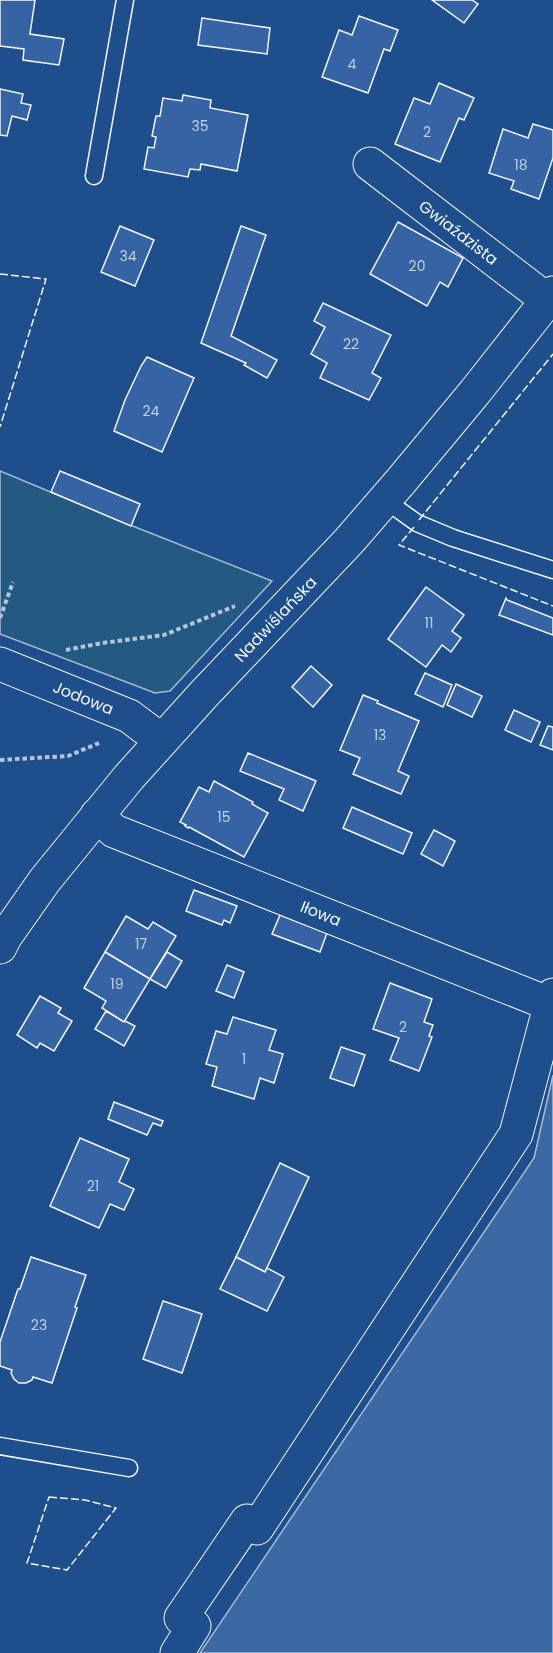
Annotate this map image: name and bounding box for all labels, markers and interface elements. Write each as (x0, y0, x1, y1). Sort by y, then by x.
house number: 4 (348, 54, 357, 74)
house number: 35 (191, 116, 209, 136)
house number: 2 (423, 122, 431, 142)
house number: 18 (514, 155, 528, 175)
street label: Gwiaździsta (414, 194, 503, 270)
house number: 34 (119, 246, 137, 266)
house number: 20 (409, 256, 425, 276)
house number: 22 (343, 334, 359, 354)
house number: 24 (143, 401, 160, 421)
street label: Nadwiślańska (229, 571, 322, 667)
house number: 11 (425, 613, 433, 633)
street label: Jodowa (50, 675, 117, 720)
house number: 13 (374, 725, 386, 745)
house number: 15 (217, 807, 231, 827)
street label: Iłowa (297, 895, 345, 932)
house number: 17 (135, 934, 147, 954)
house number: 19 (110, 974, 124, 994)
house number: 2 (399, 1017, 407, 1037)
house number: 1 (242, 1049, 246, 1069)
house number: 21 (87, 1176, 99, 1196)
house number: 23 (31, 1315, 47, 1335)

